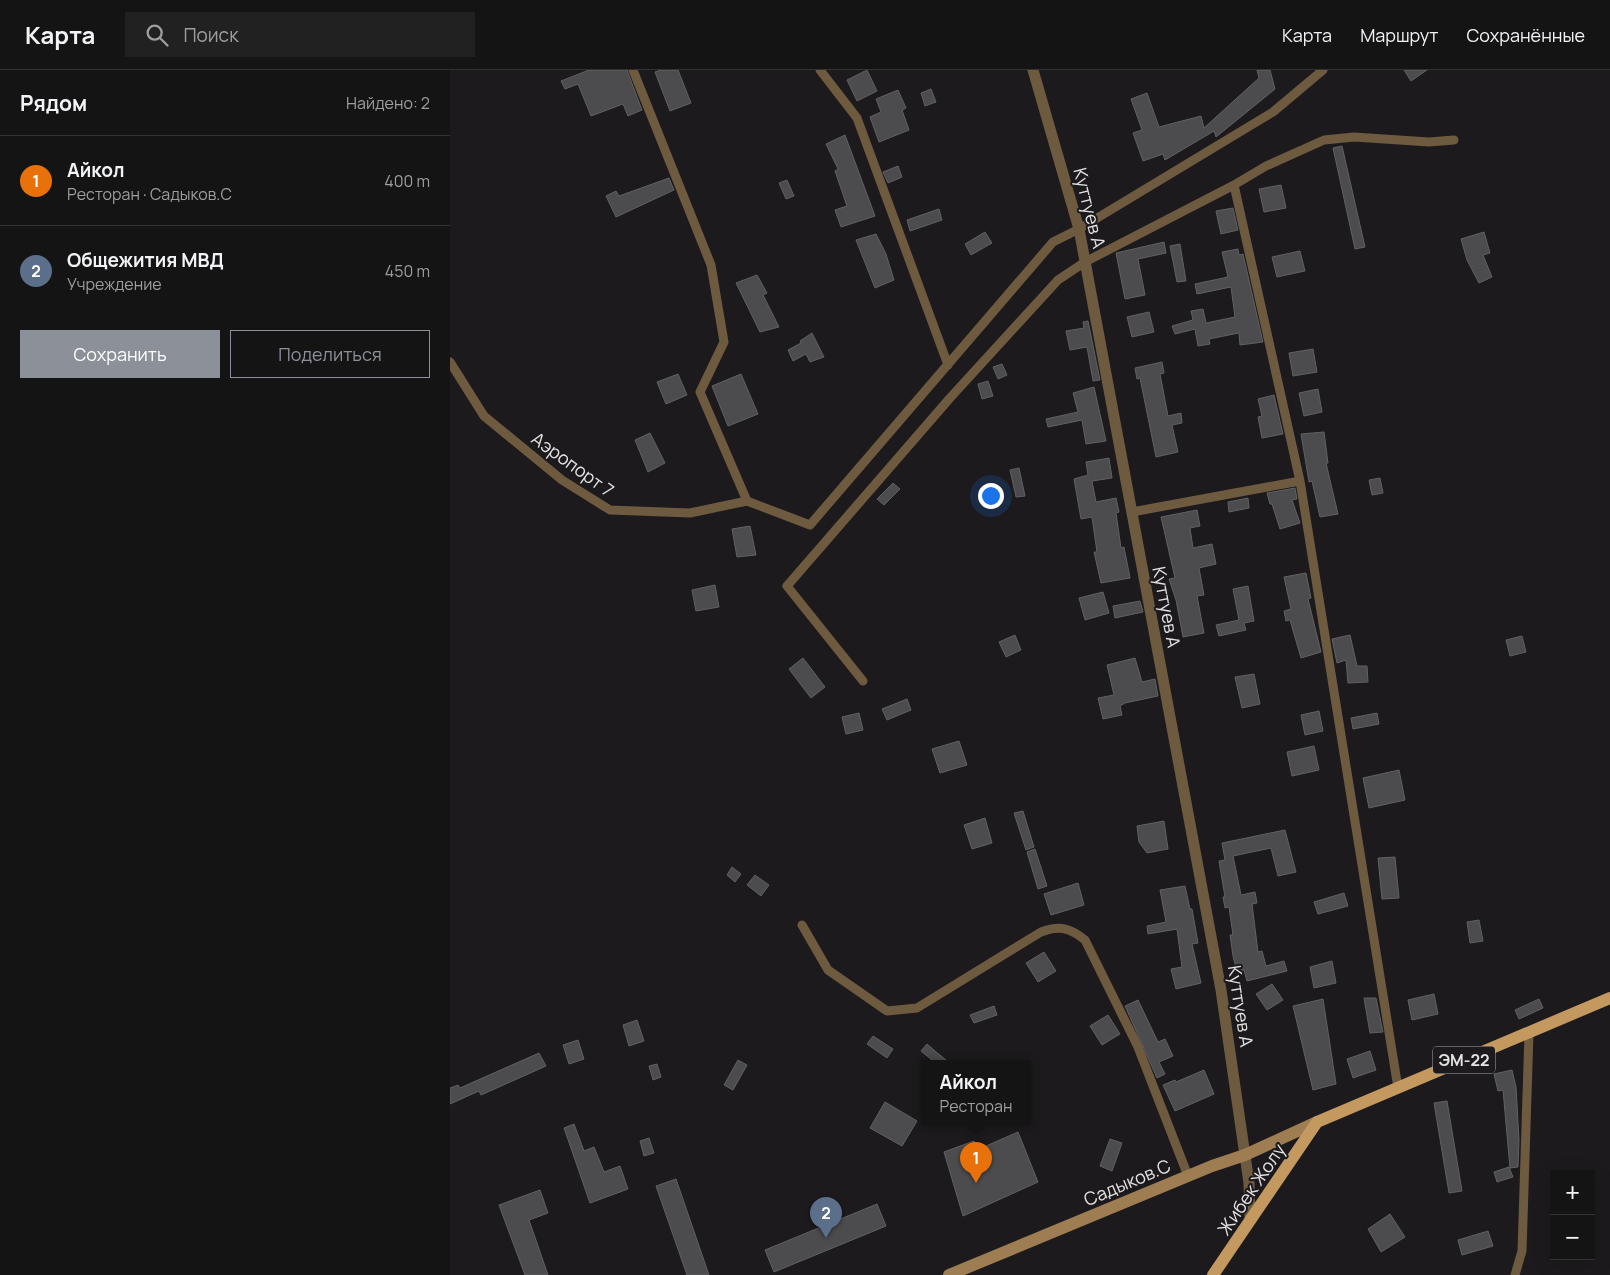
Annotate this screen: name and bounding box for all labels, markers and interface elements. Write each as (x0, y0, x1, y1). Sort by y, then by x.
search box (125, 12, 475, 57)
text: Карта (25, 18, 95, 51)
icon: search (143, 21, 171, 49)
text: Поиск (183, 22, 239, 48)
text: Карта (1282, 23, 1332, 47)
text: Маршрут (1360, 23, 1438, 47)
text: Сохранённые (1466, 23, 1585, 47)
text: Рядом (20, 89, 87, 117)
text: Найдено: 2 (346, 92, 430, 114)
text: Айкол (67, 157, 125, 183)
street label: Куттуев А (1068, 165, 1112, 251)
text: 1 (32, 170, 40, 192)
text: 400 m (384, 170, 430, 192)
text: Ресторан · Садыков.С (67, 183, 232, 205)
text: Общежития МВД (67, 247, 224, 273)
text: 2 (31, 260, 41, 282)
text: 450 m (385, 260, 430, 282)
text: Учреждение (67, 273, 162, 295)
button: Сохранить (20, 330, 220, 378)
button: Поделиться (230, 330, 430, 378)
street label: Аэропорт 7 (527, 426, 619, 502)
your location (978, 483, 1004, 509)
street label: Куттуев А (1147, 564, 1187, 650)
street label: Куттуев А (1223, 964, 1259, 1049)
road number: ЭМ-22 (1433, 1046, 1495, 1074)
popup (921, 1060, 1031, 1125)
text: Айкол (940, 1069, 997, 1095)
text: Ресторан (940, 1095, 1012, 1117)
street label: Жибек Жолу (1212, 1138, 1291, 1239)
pin: 1 (960, 1142, 992, 1183)
street label: Садыков.С (1080, 1153, 1174, 1211)
map controls (1550, 1170, 1595, 1260)
button: + (1550, 1170, 1595, 1215)
pin: 2 (810, 1197, 842, 1238)
button: − (1550, 1215, 1595, 1260)

